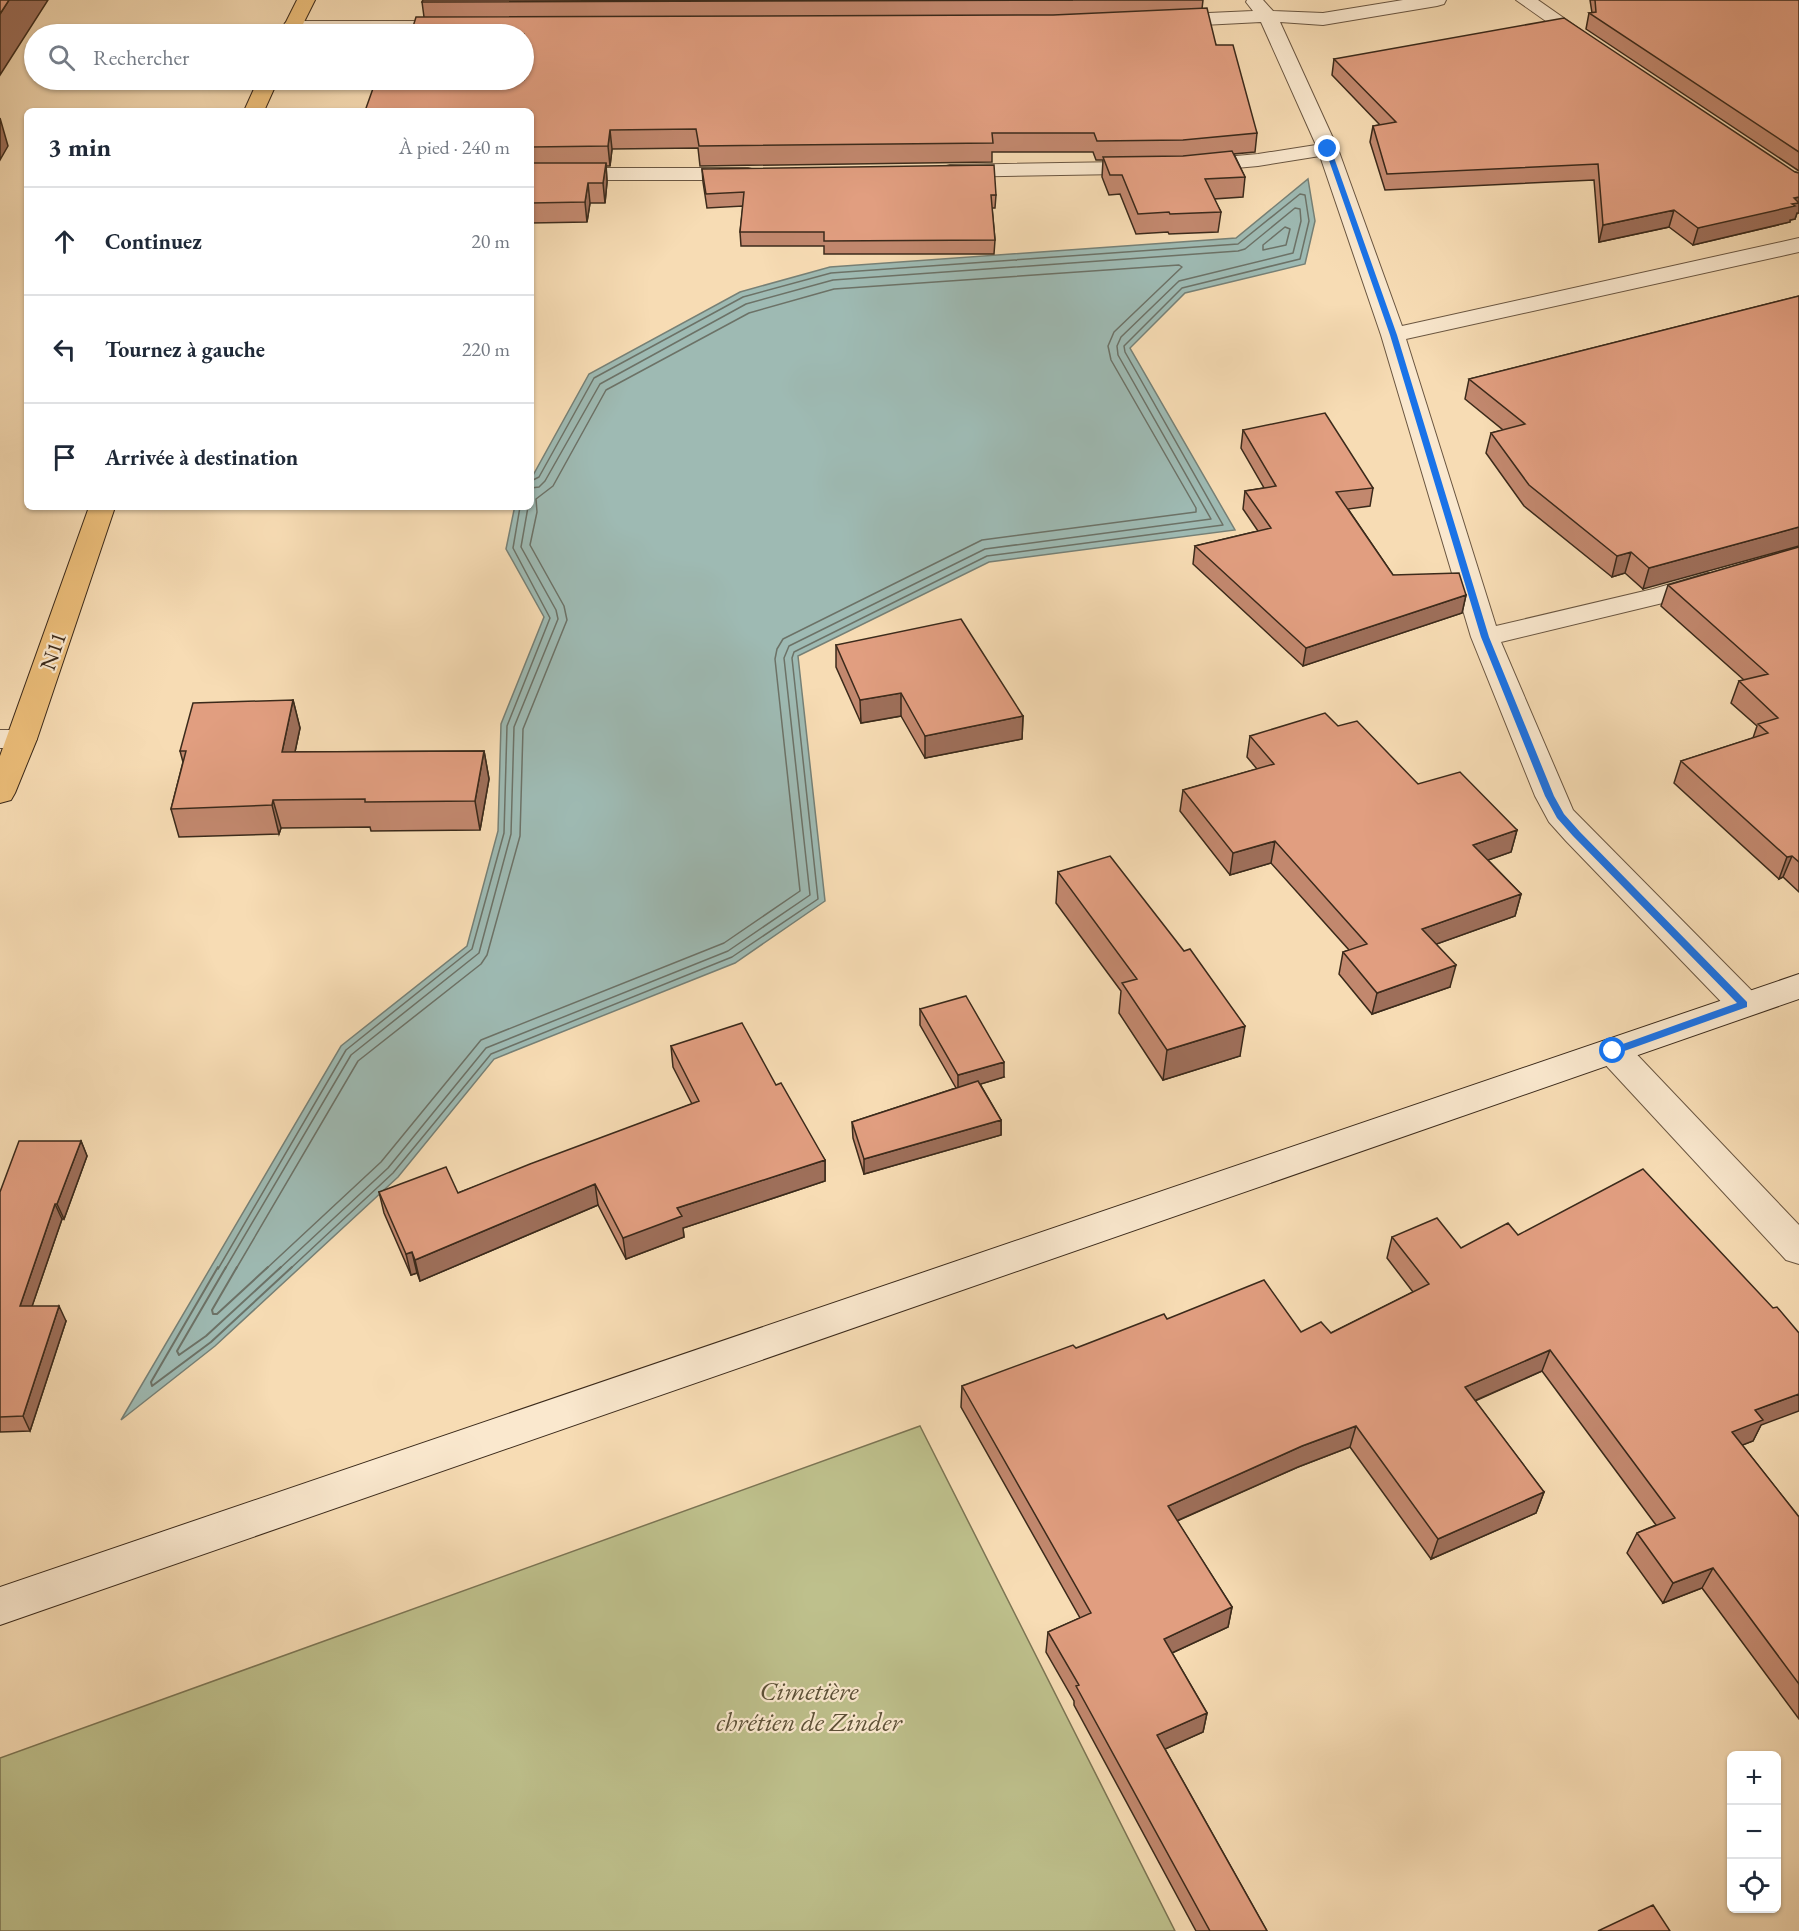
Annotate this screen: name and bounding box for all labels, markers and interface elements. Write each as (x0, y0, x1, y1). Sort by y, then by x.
search box (24, 24, 534, 90)
icon: search (45, 41, 78, 74)
text: Rechercher (93, 43, 189, 72)
text: 3 min (48, 130, 111, 164)
text: À pied · 240 m (399, 134, 510, 160)
route end (1314, 135, 1340, 161)
icon: ahead (48, 225, 81, 258)
text: Continuez (105, 227, 202, 256)
text: 20 m (471, 228, 510, 254)
icon: left (48, 333, 81, 366)
text: Tournez à gauche (105, 335, 265, 364)
text: 220 m (462, 336, 510, 362)
icon: arrive (48, 441, 81, 474)
text: Arrivée à destination (105, 443, 298, 472)
street label: N11 (33, 628, 73, 674)
route start (1599, 1037, 1625, 1063)
park label: Cimetière chrétien de Zinder (716, 1673, 903, 1739)
map controls (1727, 1751, 1781, 1913)
button: + (1727, 1751, 1781, 1805)
button: − (1727, 1805, 1781, 1859)
button: locate (1727, 1859, 1781, 1913)

